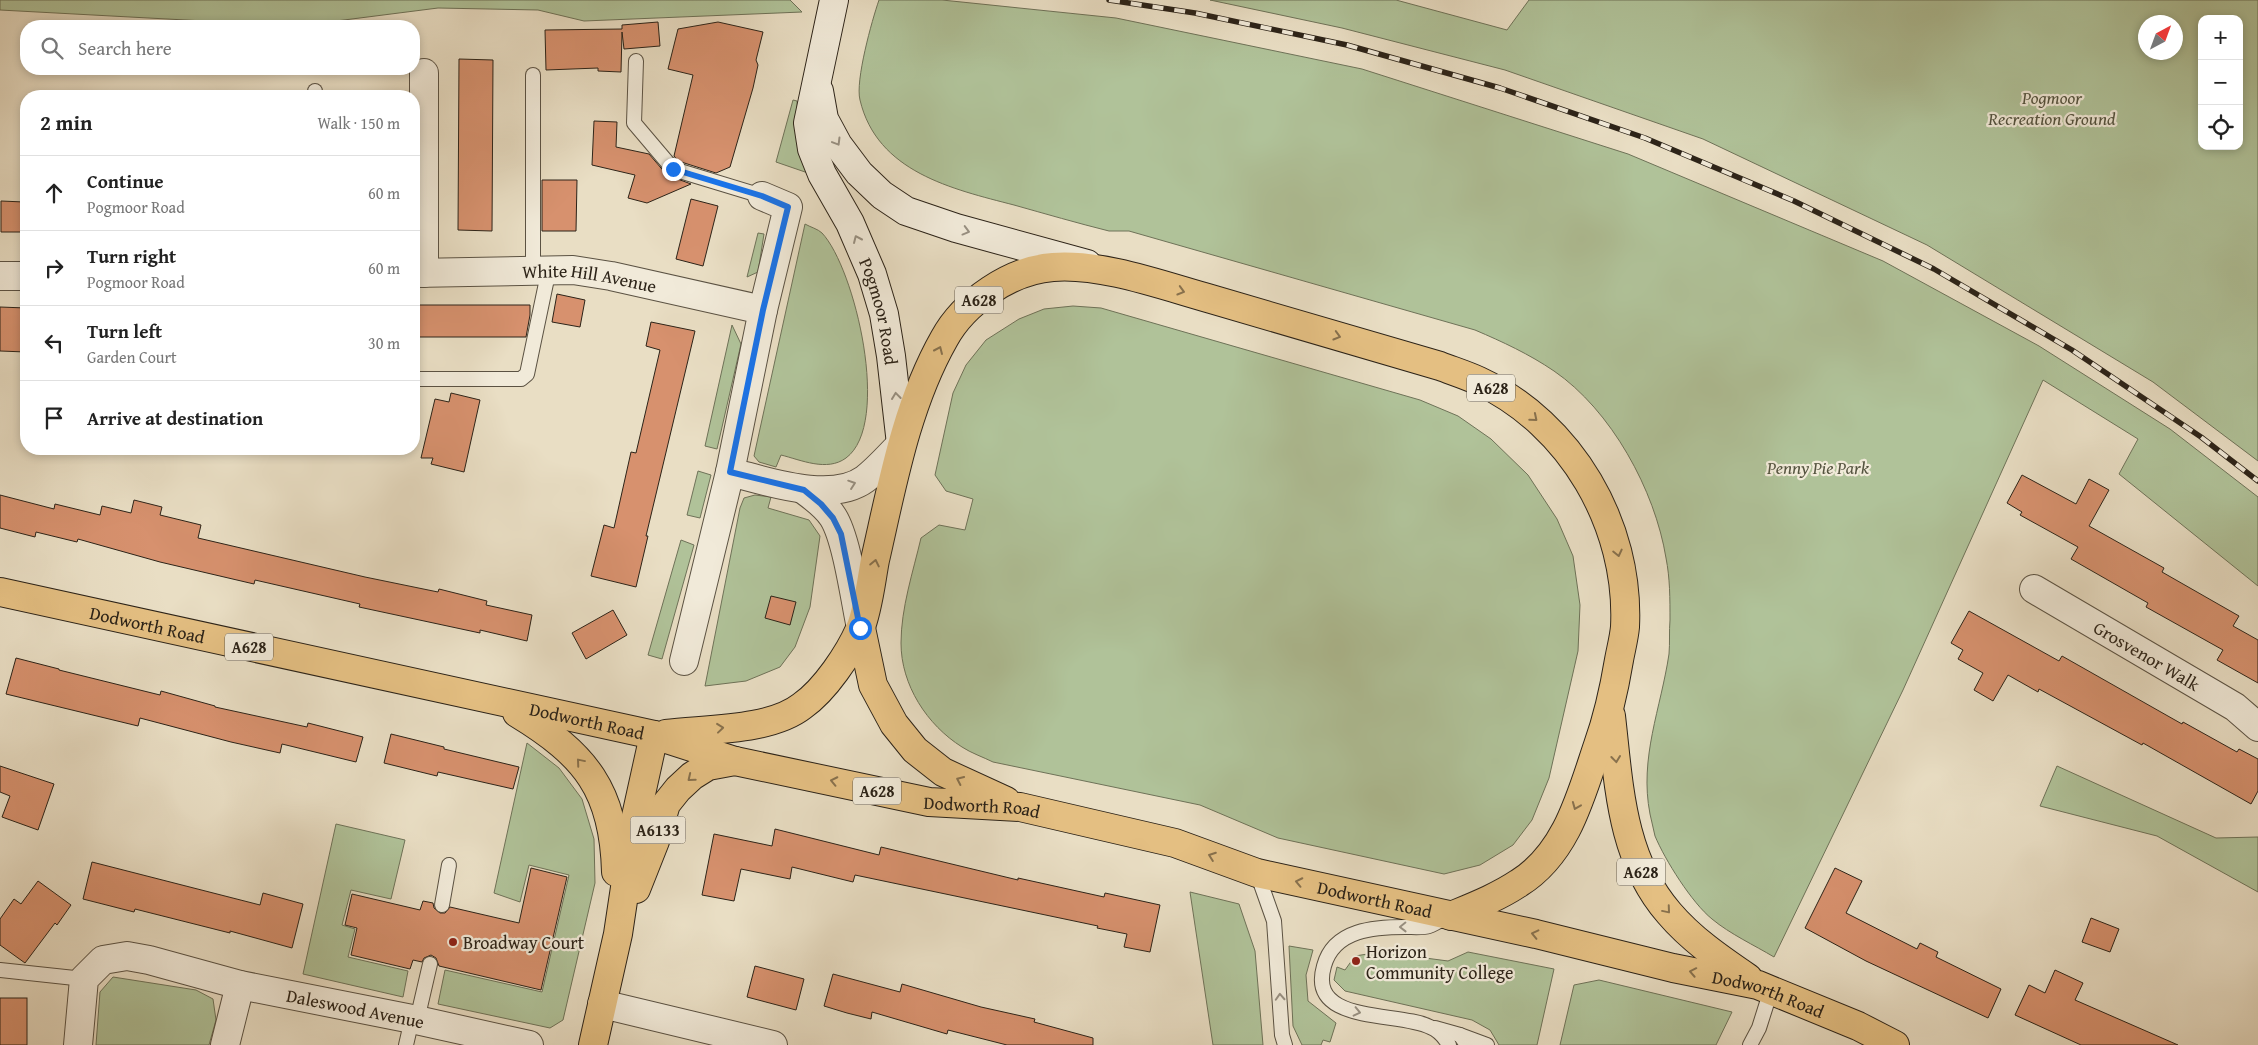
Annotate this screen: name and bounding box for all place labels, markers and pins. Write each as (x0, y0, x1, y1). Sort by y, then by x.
place label: Broadway Court (463, 929, 585, 956)
marker: Broadway Court (447, 936, 459, 948)
place label: Horizon Community College (1366, 938, 1513, 986)
marker: Horizon Community College (1350, 955, 1362, 967)

